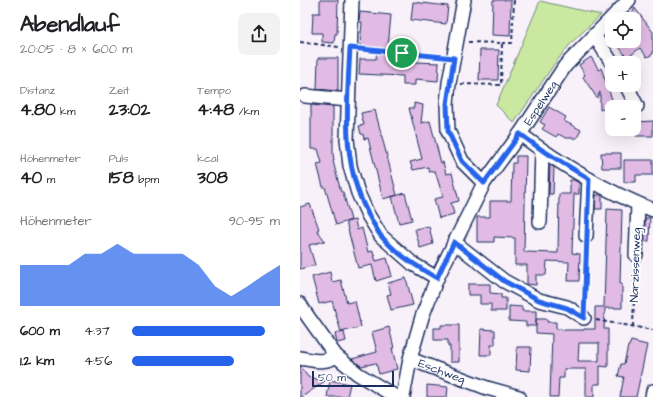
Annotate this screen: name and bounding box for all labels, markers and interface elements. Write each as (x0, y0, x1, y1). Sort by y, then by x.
text: Abendlauf (20, 9, 120, 40)
map controls (605, 12, 641, 136)
button: locate (605, 12, 641, 48)
button: share (238, 13, 280, 55)
pin (385, 36, 419, 70)
text: 20:05 · 8 × 600 m (20, 40, 132, 58)
icon: arrive (391, 42, 413, 64)
button: + (605, 56, 641, 92)
street label: Espelweg (520, 78, 563, 129)
text: Distanz (20, 83, 55, 98)
text: Zeit (109, 83, 129, 98)
text: Tempo (197, 83, 231, 98)
text: 4.80 (20, 98, 56, 122)
text: 23:02 (109, 98, 150, 122)
text: 4:48 (197, 98, 234, 122)
button: − (605, 100, 641, 136)
text: km (56, 104, 75, 119)
text: /km (234, 104, 259, 119)
text: Höhenmeter (20, 151, 81, 166)
text: Puls (109, 151, 129, 166)
text: kcal (197, 151, 218, 166)
text: 40 (20, 166, 42, 190)
text: 158 (109, 166, 134, 190)
text: 308 (197, 166, 228, 190)
text: m (42, 172, 55, 187)
text: bpm (134, 172, 159, 187)
text: Höhenmeter (20, 212, 92, 230)
text: 90–95 m (228, 212, 280, 230)
street label: Narzissenweg (626, 227, 646, 303)
text: 600 m (20, 322, 60, 340)
text: 4:37 (84, 322, 110, 340)
text: 1.2 km (20, 352, 54, 370)
text: 4:56 (84, 352, 112, 370)
street label: Eschweg (416, 355, 468, 389)
scale bar (312, 369, 394, 388)
text: 50 m (318, 370, 346, 385)

